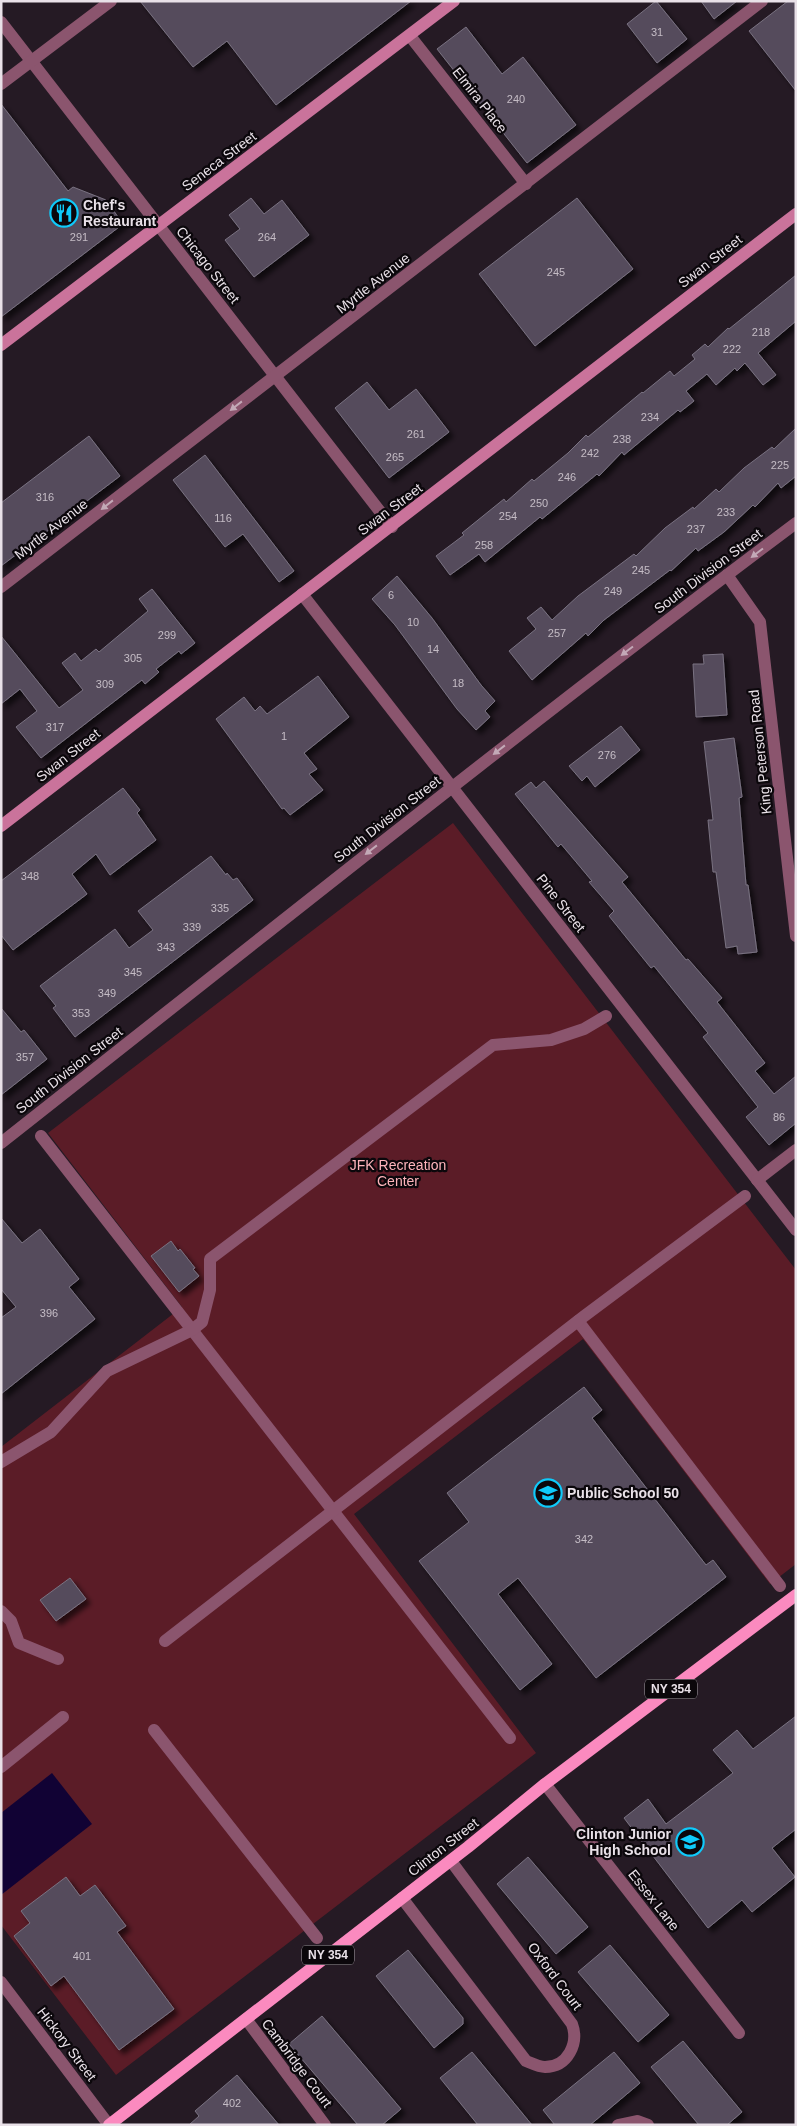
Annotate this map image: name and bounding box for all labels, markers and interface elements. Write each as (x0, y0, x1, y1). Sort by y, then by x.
house number: 31 (651, 26, 663, 38)
street label: Elmira Place (450, 64, 511, 136)
house number: 240 (507, 93, 525, 105)
street label: Seneca Street (179, 128, 259, 194)
place label: Chef's Restaurant (83, 197, 156, 229)
restaurant icon: Chef's Restaurant (49, 198, 79, 228)
street label: Chicago Street (173, 224, 243, 306)
house number: 291 (70, 231, 88, 243)
house number: 264 (258, 231, 276, 243)
street label: Swan Street (675, 231, 745, 291)
street label: Myrtle Avenue (333, 249, 413, 317)
house number: 245 (547, 266, 565, 278)
house number: 218 (752, 326, 770, 338)
house number: 222 (723, 343, 741, 355)
one-way arrow (230, 400, 243, 411)
house number: 234 (641, 411, 659, 423)
house number: 261 (407, 428, 425, 440)
house number: 238 (613, 433, 631, 445)
house number: 242 (581, 447, 599, 459)
house number: 265 (386, 451, 404, 463)
house number: 225 (771, 459, 789, 471)
house number: 246 (558, 471, 576, 483)
street label: Swan Street (355, 480, 425, 538)
house number: 316 (36, 491, 54, 503)
street label: Myrtle Avenue (11, 495, 91, 563)
house number: 250 (530, 497, 548, 509)
one-way arrow (100, 500, 114, 510)
house number: 233 (717, 506, 735, 518)
house number: 254 (499, 510, 517, 522)
house number: 116 (214, 512, 232, 524)
house number: 237 (687, 523, 705, 535)
street label: South Division Street (651, 525, 765, 617)
house number: 258 (475, 539, 493, 551)
one-way arrow (751, 547, 764, 558)
house number: 245 (632, 564, 650, 576)
house number: 249 (604, 585, 622, 597)
house number: 6 (388, 589, 394, 601)
house number: 10 (407, 616, 419, 628)
house number: 257 (548, 627, 566, 639)
house number: 299 (158, 629, 176, 641)
house number: 14 (427, 643, 439, 655)
one-way arrow (621, 645, 634, 656)
house number: 305 (124, 652, 142, 664)
house number: 18 (452, 677, 464, 689)
house number: 309 (96, 678, 114, 690)
street label: King Peterson Road (745, 689, 775, 815)
house number: 317 (46, 721, 64, 733)
street label: Swan Street (33, 725, 103, 785)
house number: 1 (281, 730, 287, 742)
one-way arrow (493, 745, 506, 756)
house number: 276 (598, 749, 616, 761)
street label: South Division Street (331, 772, 444, 866)
one-way arrow (365, 845, 378, 856)
house number: 348 (21, 870, 39, 882)
street label: Pine Street (533, 871, 589, 935)
house number: 335 (211, 902, 229, 914)
house number: 339 (183, 921, 201, 933)
house number: 343 (157, 941, 175, 953)
house number: 345 (124, 966, 142, 978)
house number: 349 (98, 987, 116, 999)
house number: 353 (72, 1007, 90, 1019)
street label: South Division Street (13, 1023, 126, 1117)
house number: 357 (16, 1051, 34, 1063)
house number: 86 (773, 1111, 785, 1123)
park label: JFK Recreation Center (350, 1157, 446, 1189)
house number: 396 (40, 1307, 58, 1319)
school or university icon: Public School 50 (533, 1478, 563, 1508)
place label: Public School 50 (567, 1485, 679, 1501)
house number: 342 (575, 1533, 593, 1545)
road number: NY 354 (645, 1680, 697, 1698)
street label: Clinton Street (405, 1815, 481, 1879)
place label: Clinton Junior High School (576, 1826, 672, 1858)
school or university icon: Clinton Junior High School (675, 1827, 705, 1857)
street label: Essex Lane (625, 1866, 683, 1934)
street label: Oxford Court (524, 1939, 586, 2013)
road number: NY 354 (302, 1946, 354, 1964)
house number: 401 (73, 1950, 91, 1962)
street label: Hickory Street (34, 2004, 100, 2084)
street label: Cambridge Court (259, 2016, 336, 2110)
house number: 402 (223, 2097, 241, 2109)

